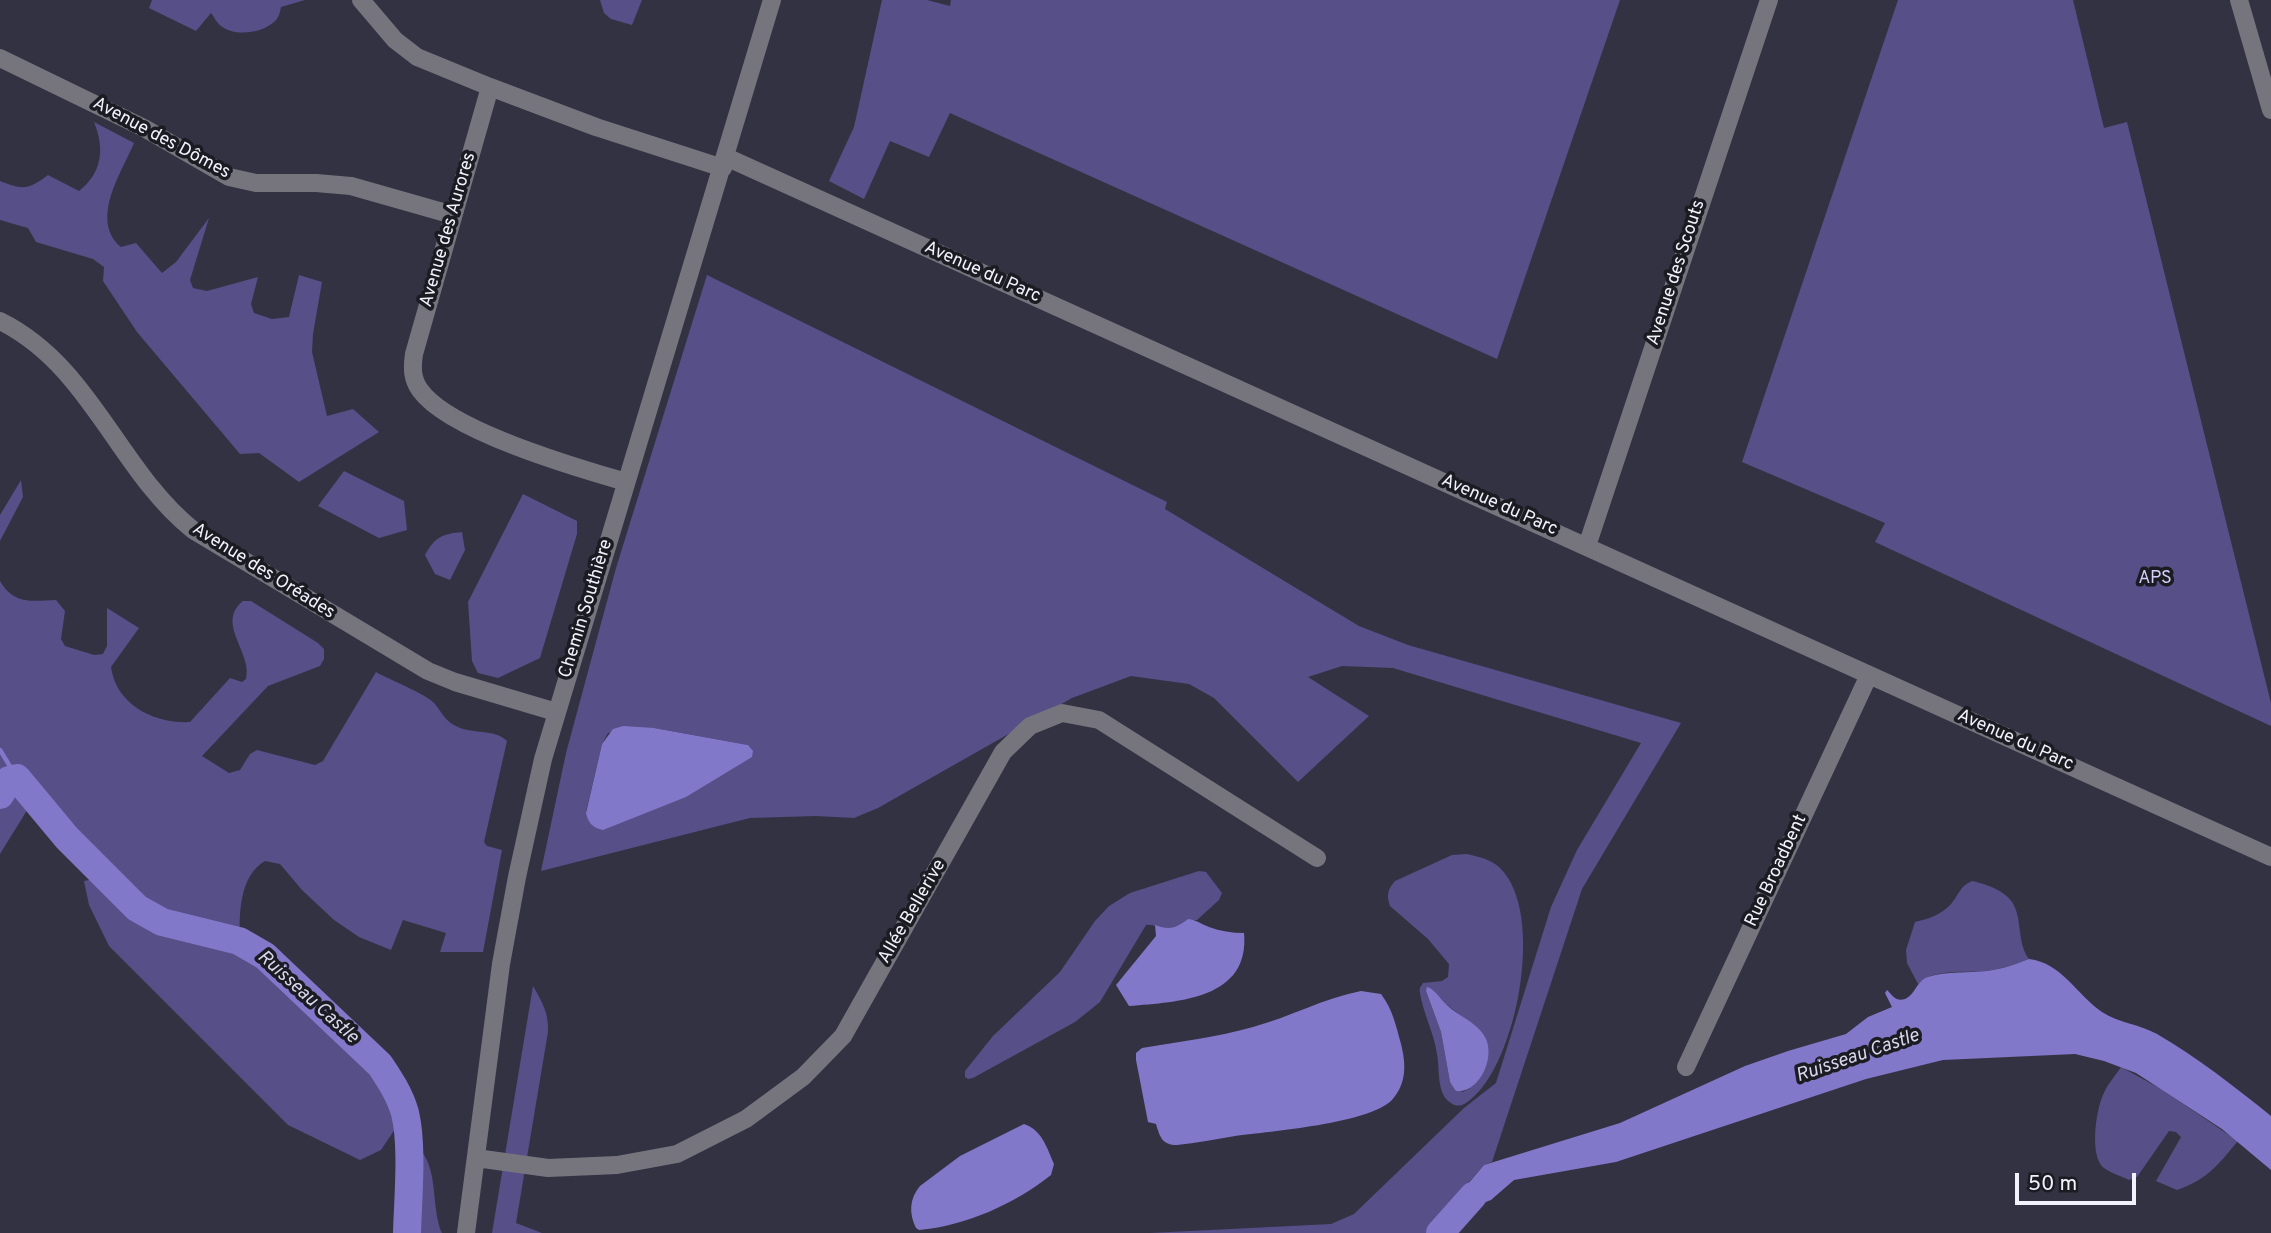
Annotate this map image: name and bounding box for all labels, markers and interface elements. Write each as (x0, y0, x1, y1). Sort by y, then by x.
street label: Avenue des Dômes (88, 94, 234, 184)
street label: Avenue des Aurores (417, 150, 481, 310)
street label: Avenue des Scouts (1643, 198, 1711, 348)
street label: Avenue du Parc (920, 238, 1044, 308)
street label: Avenue du Parc (1437, 471, 1561, 541)
street label: Avenue des Oréades (188, 519, 338, 625)
street label: Chemin Southière (556, 537, 618, 681)
park label: APS (2138, 568, 2172, 590)
street label: Avenue du Parc (1953, 706, 2077, 776)
street label: Rue Broadbent (1742, 812, 1812, 930)
street label: Allée Bellerive (875, 856, 951, 968)
water label: Ruisseau Castle (252, 946, 362, 1050)
water label: Ruisseau Castle (1793, 1025, 1923, 1089)
scale bar (2019, 1160, 2140, 1204)
text: 50 m (2028, 1171, 2077, 1198)

